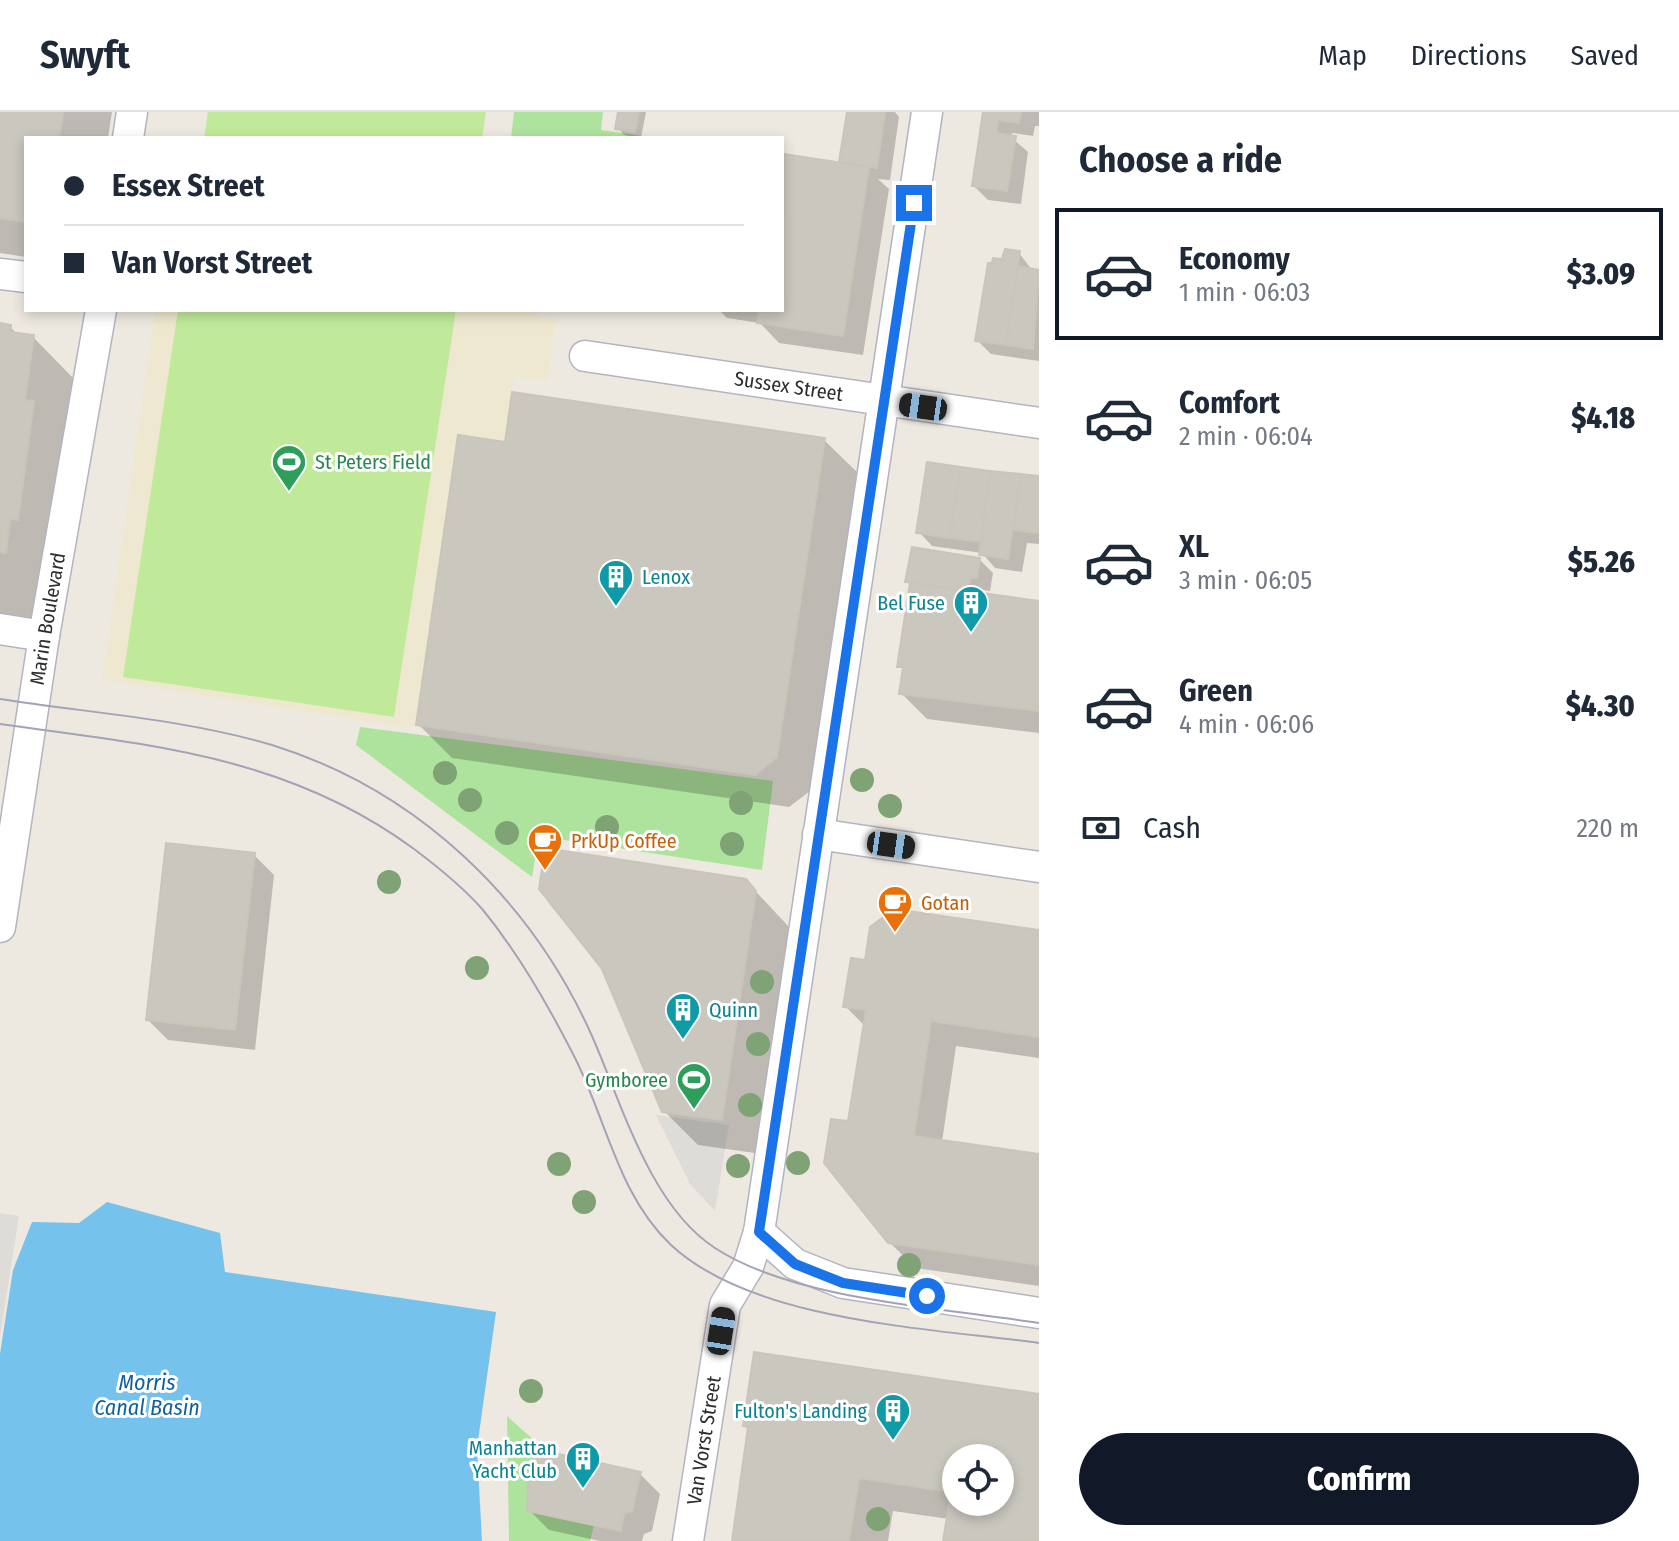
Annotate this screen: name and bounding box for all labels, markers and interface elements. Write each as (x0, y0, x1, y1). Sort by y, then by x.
text: Swyft (40, 32, 130, 78)
text: Map (1318, 39, 1367, 72)
text: Directions (1411, 39, 1527, 72)
text: Saved (1571, 39, 1639, 72)
text: Choose a ride (1079, 138, 1282, 182)
text: Essex Street (112, 168, 265, 204)
route end (896, 185, 932, 221)
icon: car (1083, 238, 1155, 310)
text: Economy (1179, 241, 1290, 277)
text: Van Vorst Street (112, 245, 312, 281)
text: $3.09 (1567, 256, 1635, 292)
text: 1 min · 06:03 (1179, 277, 1310, 308)
street label: Sussex Street (733, 366, 845, 406)
icon: car (1083, 382, 1155, 454)
text: Comfort (1179, 385, 1280, 421)
car (898, 392, 948, 422)
text: $4.18 (1571, 400, 1635, 436)
text: 2 min · 06:04 (1179, 421, 1313, 452)
sports icon: St Peters Field (270, 443, 308, 493)
place label: St Peters Field (315, 450, 431, 474)
icon: car (1083, 526, 1155, 598)
text: XL (1179, 529, 1209, 565)
text: $5.26 (1568, 544, 1635, 580)
street label: Marin Boulevard (25, 551, 70, 686)
building icon: Lenox (597, 558, 635, 608)
place label: Lenox (642, 565, 690, 589)
text: 3 min · 06:05 (1179, 565, 1312, 596)
building icon: Bel Fuse (952, 584, 990, 634)
place label: Bel Fuse (877, 591, 945, 615)
icon: car (1083, 670, 1155, 742)
text: Green (1179, 673, 1253, 709)
text: $4.30 (1566, 688, 1635, 724)
text: 4 min · 06:06 (1179, 709, 1314, 740)
icon: cash (1079, 806, 1123, 850)
text: Cash (1143, 810, 1201, 846)
text: 220 m (1576, 813, 1639, 844)
cafe icon: PrkUp Coffee (526, 822, 564, 872)
place label: PrkUp Coffee (571, 829, 677, 853)
car (866, 830, 916, 860)
cafe icon: Gotan (876, 884, 914, 934)
place label: Gotan (921, 891, 970, 915)
building icon: Quinn (664, 991, 702, 1041)
place label: Quinn (709, 998, 758, 1022)
sports icon: Gymboree (675, 1061, 713, 1111)
place label: Gymboree (585, 1068, 668, 1092)
route start (909, 1278, 945, 1314)
car (705, 1305, 737, 1357)
water label: Morris Canal Basin (94, 1369, 200, 1421)
street label: Van Vorst Street (682, 1374, 726, 1506)
building icon: Fulton's Landing (874, 1392, 912, 1442)
place label: Fulton's Landing (734, 1399, 868, 1423)
button: Confirm (1079, 1433, 1639, 1525)
place label: Manhattan Yacht Club (469, 1436, 557, 1483)
building icon: Manhattan Yacht Club (564, 1440, 602, 1490)
map controls (942, 1444, 1014, 1516)
button: locate (942, 1444, 1014, 1516)

